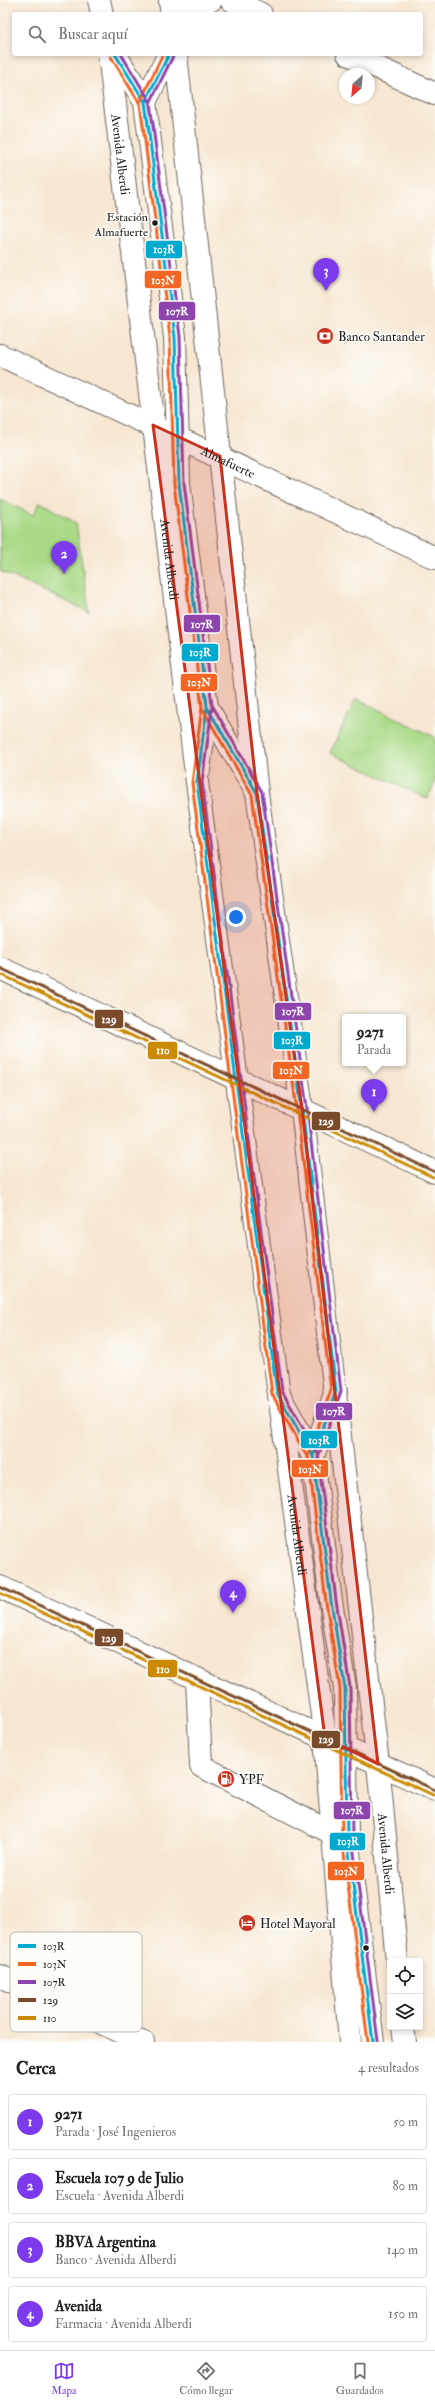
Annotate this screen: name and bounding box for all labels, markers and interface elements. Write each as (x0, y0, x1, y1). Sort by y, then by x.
search box (12, 12, 423, 56)
icon: search (26, 23, 48, 45)
text: Buscar aquí (58, 25, 127, 44)
north arrow (339, 68, 375, 104)
street label: Avenida Alberdi (107, 112, 133, 196)
place label: Estación Almafuerte (94, 210, 148, 240)
marker: Estación Almafuerte (150, 218, 160, 228)
line badge: 103R (145, 240, 183, 259)
text: 103R (153, 243, 176, 256)
pin: 3 (313, 258, 339, 291)
line badge: 103N (144, 270, 182, 289)
text: 103N (151, 274, 176, 287)
line badge: 107R (158, 301, 196, 321)
text: 107R (166, 305, 189, 318)
bank icon: Banco Santander (315, 326, 335, 346)
place label: Banco Santander (338, 329, 425, 345)
street label: Almafuerte (197, 443, 258, 482)
street label: Avenida Alberdi (156, 517, 182, 601)
pin: 2 (51, 541, 77, 574)
line badge: 107R (183, 614, 221, 633)
text: 107R (191, 618, 214, 631)
line badge: 103R (181, 643, 219, 662)
text: 103R (189, 646, 212, 659)
line badge: 103N (180, 673, 218, 692)
text: 103N (187, 676, 212, 689)
your location (226, 907, 246, 927)
line badge: 107R (274, 1002, 312, 1021)
text: 107R (282, 1005, 305, 1018)
line badge: 129 (94, 1009, 124, 1029)
text: 129 (101, 1013, 117, 1026)
popup (342, 1014, 406, 1066)
text: 9271 (357, 1023, 384, 1042)
line badge: 103R (273, 1031, 311, 1050)
text: 103R (281, 1034, 304, 1047)
line badge: 110 (147, 1041, 178, 1060)
text: Parada (357, 1042, 391, 1058)
text: 110 (156, 1044, 170, 1057)
line badge: 103N (272, 1061, 310, 1080)
text: 103N (279, 1064, 304, 1077)
pin: 1 (361, 1079, 387, 1112)
line badge: 129 (311, 1111, 341, 1131)
text: 129 (318, 1115, 334, 1128)
line badge: 107R (315, 1402, 353, 1421)
text: 107R (323, 1405, 346, 1418)
line badge: 103R (300, 1430, 338, 1449)
text: 103R (308, 1434, 331, 1447)
line badge: 103N (291, 1459, 329, 1478)
text: 103N (298, 1463, 323, 1476)
street label: Avenida Alberdi (283, 1493, 310, 1577)
pin: 4 (220, 1580, 246, 1613)
line badge: 129 (94, 1628, 124, 1647)
text: 129 (101, 1632, 117, 1645)
line badge: 110 (147, 1659, 178, 1678)
text: 110 (156, 1663, 170, 1676)
line badge: 129 (311, 1730, 341, 1749)
text: 129 (318, 1733, 334, 1746)
fuel station icon: YPF (216, 1769, 236, 1789)
place label: YPF (239, 1772, 264, 1788)
line badge: 107R (333, 1801, 371, 1820)
text: 107R (341, 1804, 364, 1817)
street label: Avenida Alberdi (374, 1811, 398, 1896)
line badge: 103R (329, 1832, 366, 1851)
text: 103R (337, 1835, 360, 1848)
line badge: 103N (327, 1861, 365, 1881)
text: 103N (334, 1865, 359, 1878)
hotel icon: Hotel Mayoral (237, 1913, 257, 1933)
place label: Hotel Mayoral (260, 1916, 336, 1933)
legend (10, 1932, 142, 2032)
text: 103R (43, 1940, 66, 1953)
unlabelled marker (361, 1943, 371, 1953)
text: 103N (43, 1958, 67, 1971)
map controls (387, 1958, 423, 2030)
button: locate (387, 1958, 423, 1994)
text: 107R (43, 1976, 67, 1989)
text: 129 (43, 1994, 58, 2007)
button: layers (387, 1994, 423, 2030)
text: 110 (43, 2012, 57, 2025)
text: Cerca (16, 2058, 56, 2079)
text: 4 resultados (358, 2060, 419, 2076)
text: 9271 (55, 2105, 82, 2124)
text: 1 (28, 2114, 32, 2130)
text: 50 m (393, 2114, 418, 2130)
text: Parada · José Ingenieros (55, 2124, 176, 2140)
text: Escuela 107 9 de Julio (55, 2169, 183, 2188)
text: 2 (27, 2178, 33, 2194)
text: 80 m (392, 2178, 418, 2194)
text: Escuela · Avenida Alberdi (55, 2188, 184, 2204)
text: BBVA Argentina (55, 2233, 156, 2252)
text: 3 (28, 2242, 33, 2258)
text: 140 m (387, 2242, 418, 2258)
text: Banco · Avenida Alberdi (55, 2252, 176, 2268)
text: Avenida (55, 2297, 102, 2316)
text: 4 (26, 2306, 34, 2322)
text: 150 m (388, 2306, 418, 2322)
text: Farmacia · Avenida Alberdi (55, 2316, 192, 2332)
tab: Mapa (51, 2360, 77, 2397)
tab: Cómo llegar (179, 2360, 233, 2397)
tab: Guardados (336, 2360, 384, 2397)

